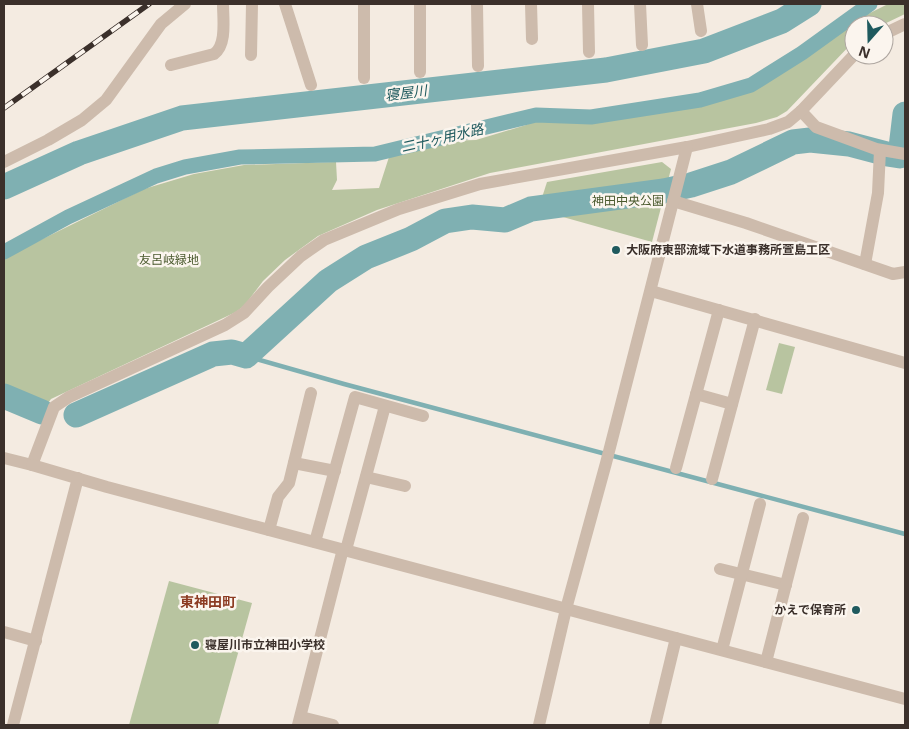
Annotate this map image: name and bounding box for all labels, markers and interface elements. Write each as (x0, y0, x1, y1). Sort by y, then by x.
north arrow (844, 15, 894, 65)
text: N (856, 42, 873, 64)
water label: 寝屋川 (384, 80, 430, 104)
water label: 二十ヶ用水路 (399, 119, 486, 156)
park label: 神田中央公園 (592, 192, 664, 209)
place label: 大阪府東部流域下水道事務所萱島工区 (626, 241, 830, 258)
marker: 大阪府東部流域下水道事務所萱島工区 (610, 244, 622, 256)
park label: 友呂岐緑地 (139, 251, 199, 268)
district label: 東神田町 (180, 592, 236, 611)
place label: かえで保育所 (774, 601, 846, 618)
marker: かえで保育所 (850, 604, 862, 616)
place label: 寝屋川市立神田小学校 (205, 636, 325, 653)
marker: 寝屋川市立神田小学校 (189, 639, 201, 651)

